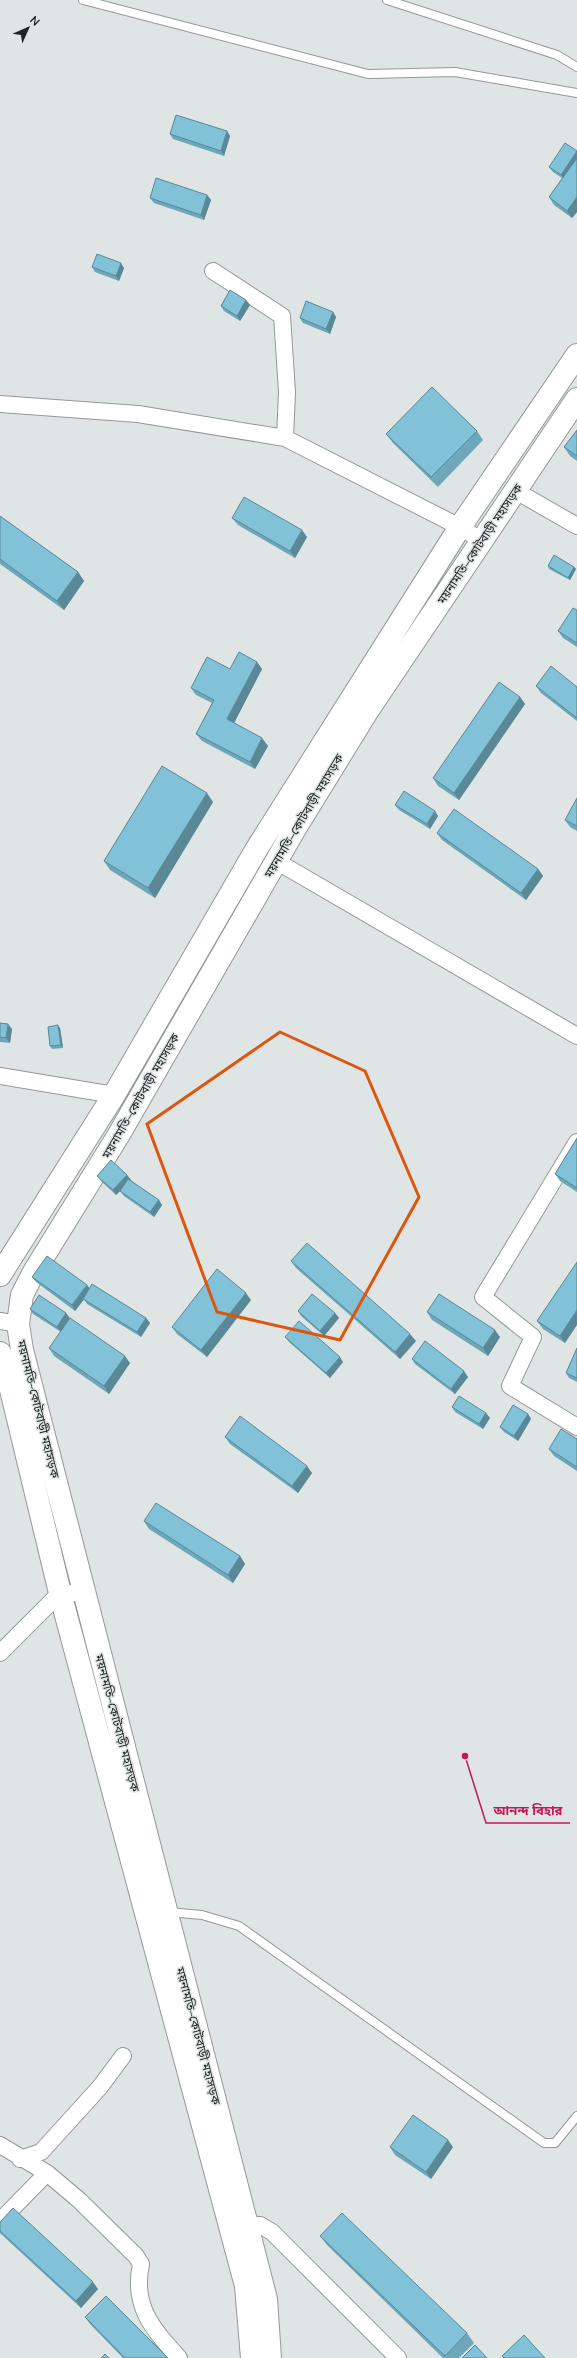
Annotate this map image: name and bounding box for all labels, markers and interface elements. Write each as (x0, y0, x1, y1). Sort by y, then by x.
north arrow (8, 8, 48, 48)
text: N (27, 13, 43, 29)
street label: ময়নামতি–কোটবাড়ী মহাসড়ক (433, 480, 526, 608)
street label: ময়নামতি–কোটবাড়ী মহাসড়ক (260, 751, 348, 882)
street label: ময়নামতি–কোটবাড়ী মহাসড়ক (98, 1030, 184, 1162)
street label: ময়নামতি–কোটবাড়ী মহাসড়ক (13, 1337, 63, 1480)
street label: ময়নামতি–কোটবাড়ী মহাসড়ক (91, 1651, 143, 1794)
callout: আনন্দ বিহার (486, 1798, 570, 1823)
text: আনন্দ বিহার (493, 1802, 563, 1820)
street label: ময়নামতি–কোটবাড়ী মহাসড়ক (172, 1964, 224, 2107)

